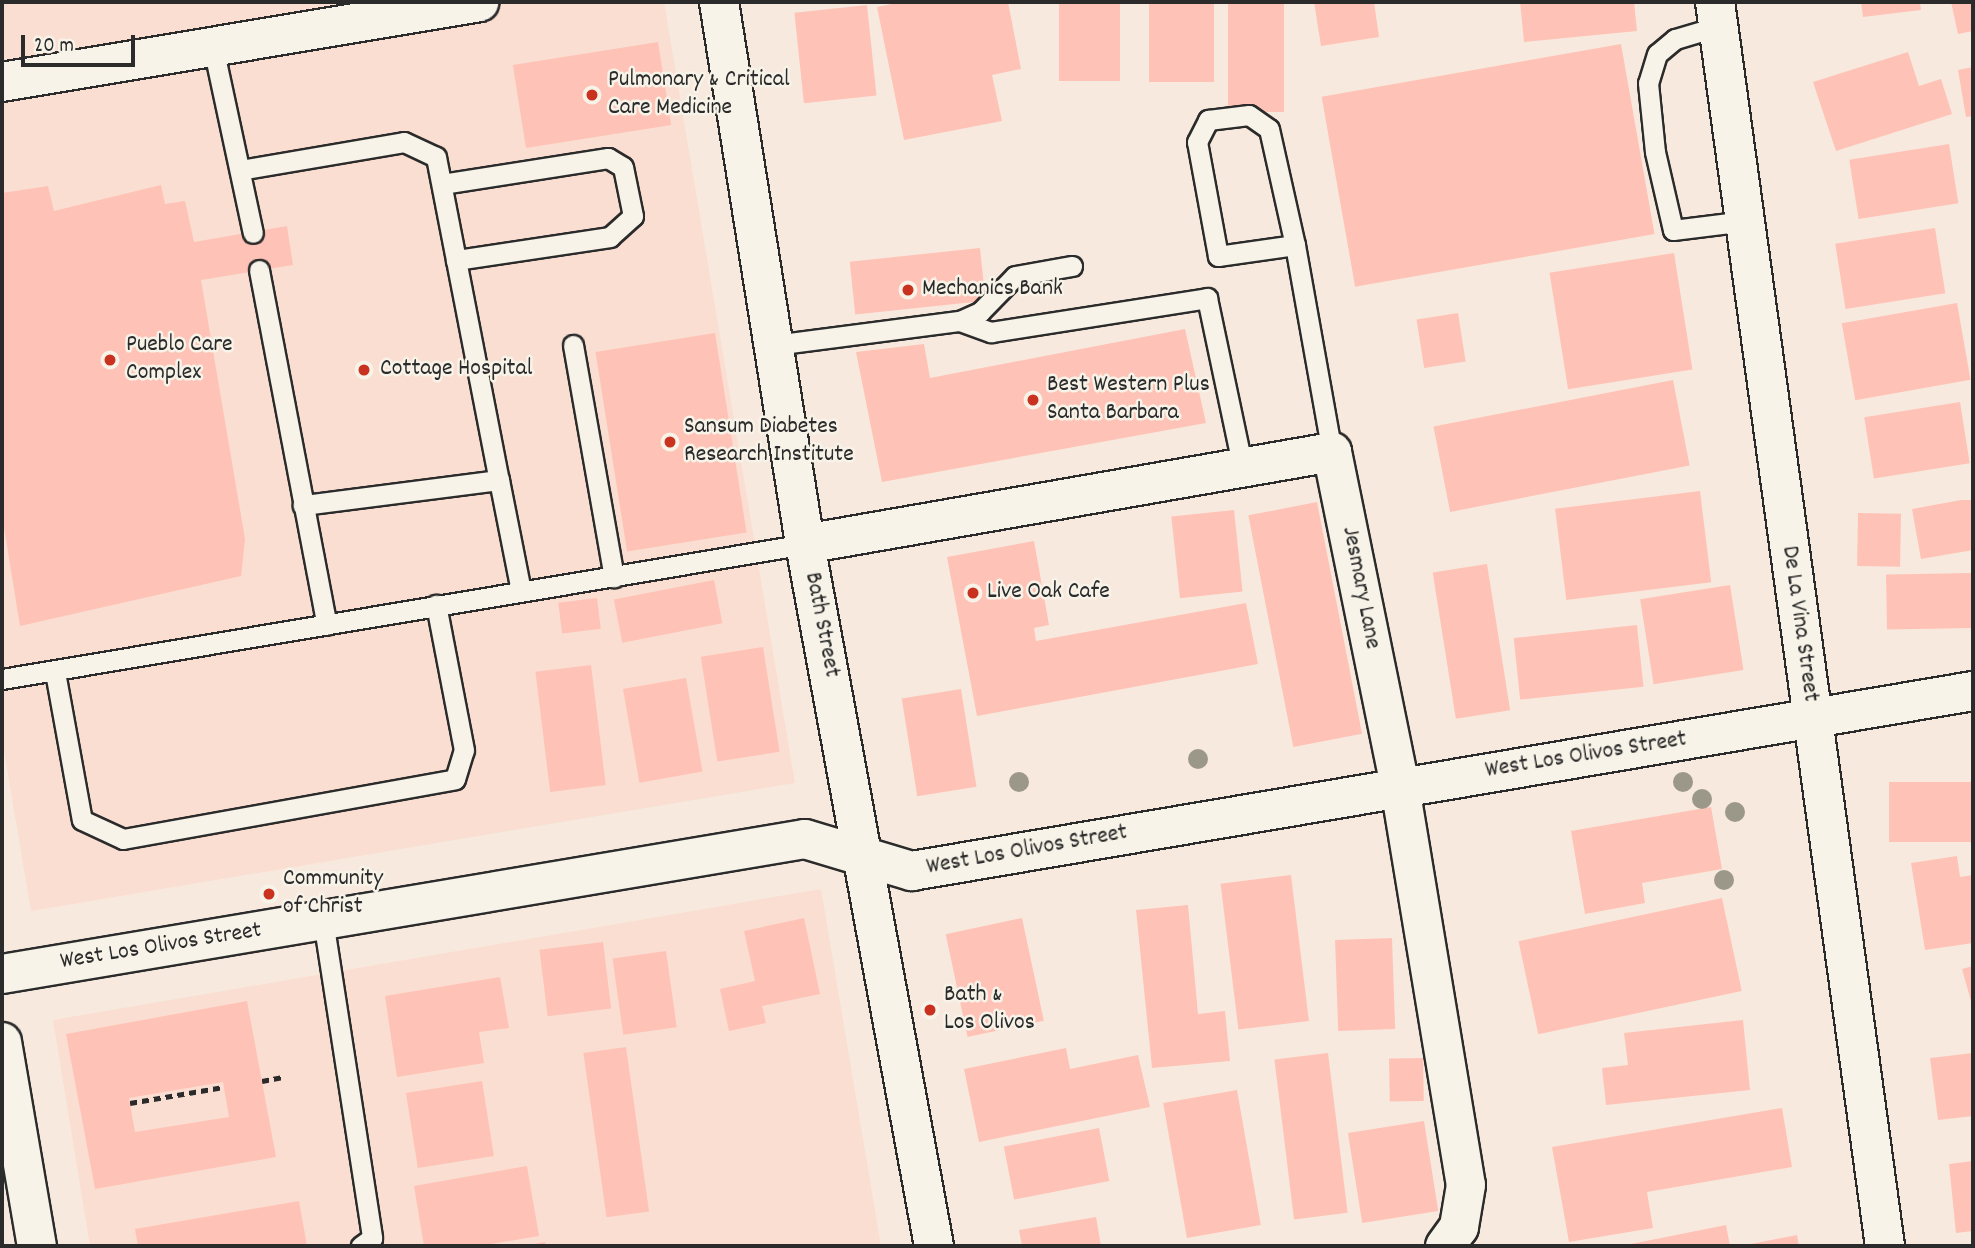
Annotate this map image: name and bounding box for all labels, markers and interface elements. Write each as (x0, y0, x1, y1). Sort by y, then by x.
scale bar (24, 21, 138, 65)
text: 20 m (34, 32, 74, 62)
place label: Pulmonary & Critical Care Medicine (608, 67, 790, 123)
marker: Pulmonary & Critical Care Medicine (582, 85, 602, 105)
place label: Mechanics Bank (922, 276, 1063, 304)
marker: Mechanics Bank (900, 282, 916, 298)
place label: Pueblo Care Complex (126, 332, 233, 388)
marker: Pueblo Care Complex (100, 350, 120, 370)
place label: Cottage Hospital (380, 356, 532, 384)
marker: Cottage Hospital (354, 360, 374, 380)
place label: Best Western Plus Santa Barbara (1047, 372, 1210, 428)
marker: Best Western Plus Santa Barbara (1025, 392, 1041, 408)
place label: Sansum Diabetes Research Institute (684, 414, 854, 470)
marker: Sansum Diabetes Research Institute (662, 434, 678, 450)
street label: Jesmary Lane (1334, 524, 1386, 652)
street label: De La Vina Street (1774, 544, 1824, 704)
street label: Bath Street (797, 570, 845, 680)
place label: Live Oak Cafe (987, 579, 1110, 607)
marker: Live Oak Cafe (965, 585, 981, 601)
street label: West Los Olivos Street (1483, 726, 1689, 786)
street label: West Los Olivos Street (924, 819, 1130, 883)
place label: Community of Christ (283, 866, 383, 922)
marker: Community of Christ (261, 886, 277, 902)
street label: West Los Olivos Street (58, 917, 264, 977)
place label: Bath & Los Olivos (944, 982, 1035, 1038)
marker: Bath & Los Olivos (922, 1002, 938, 1018)

